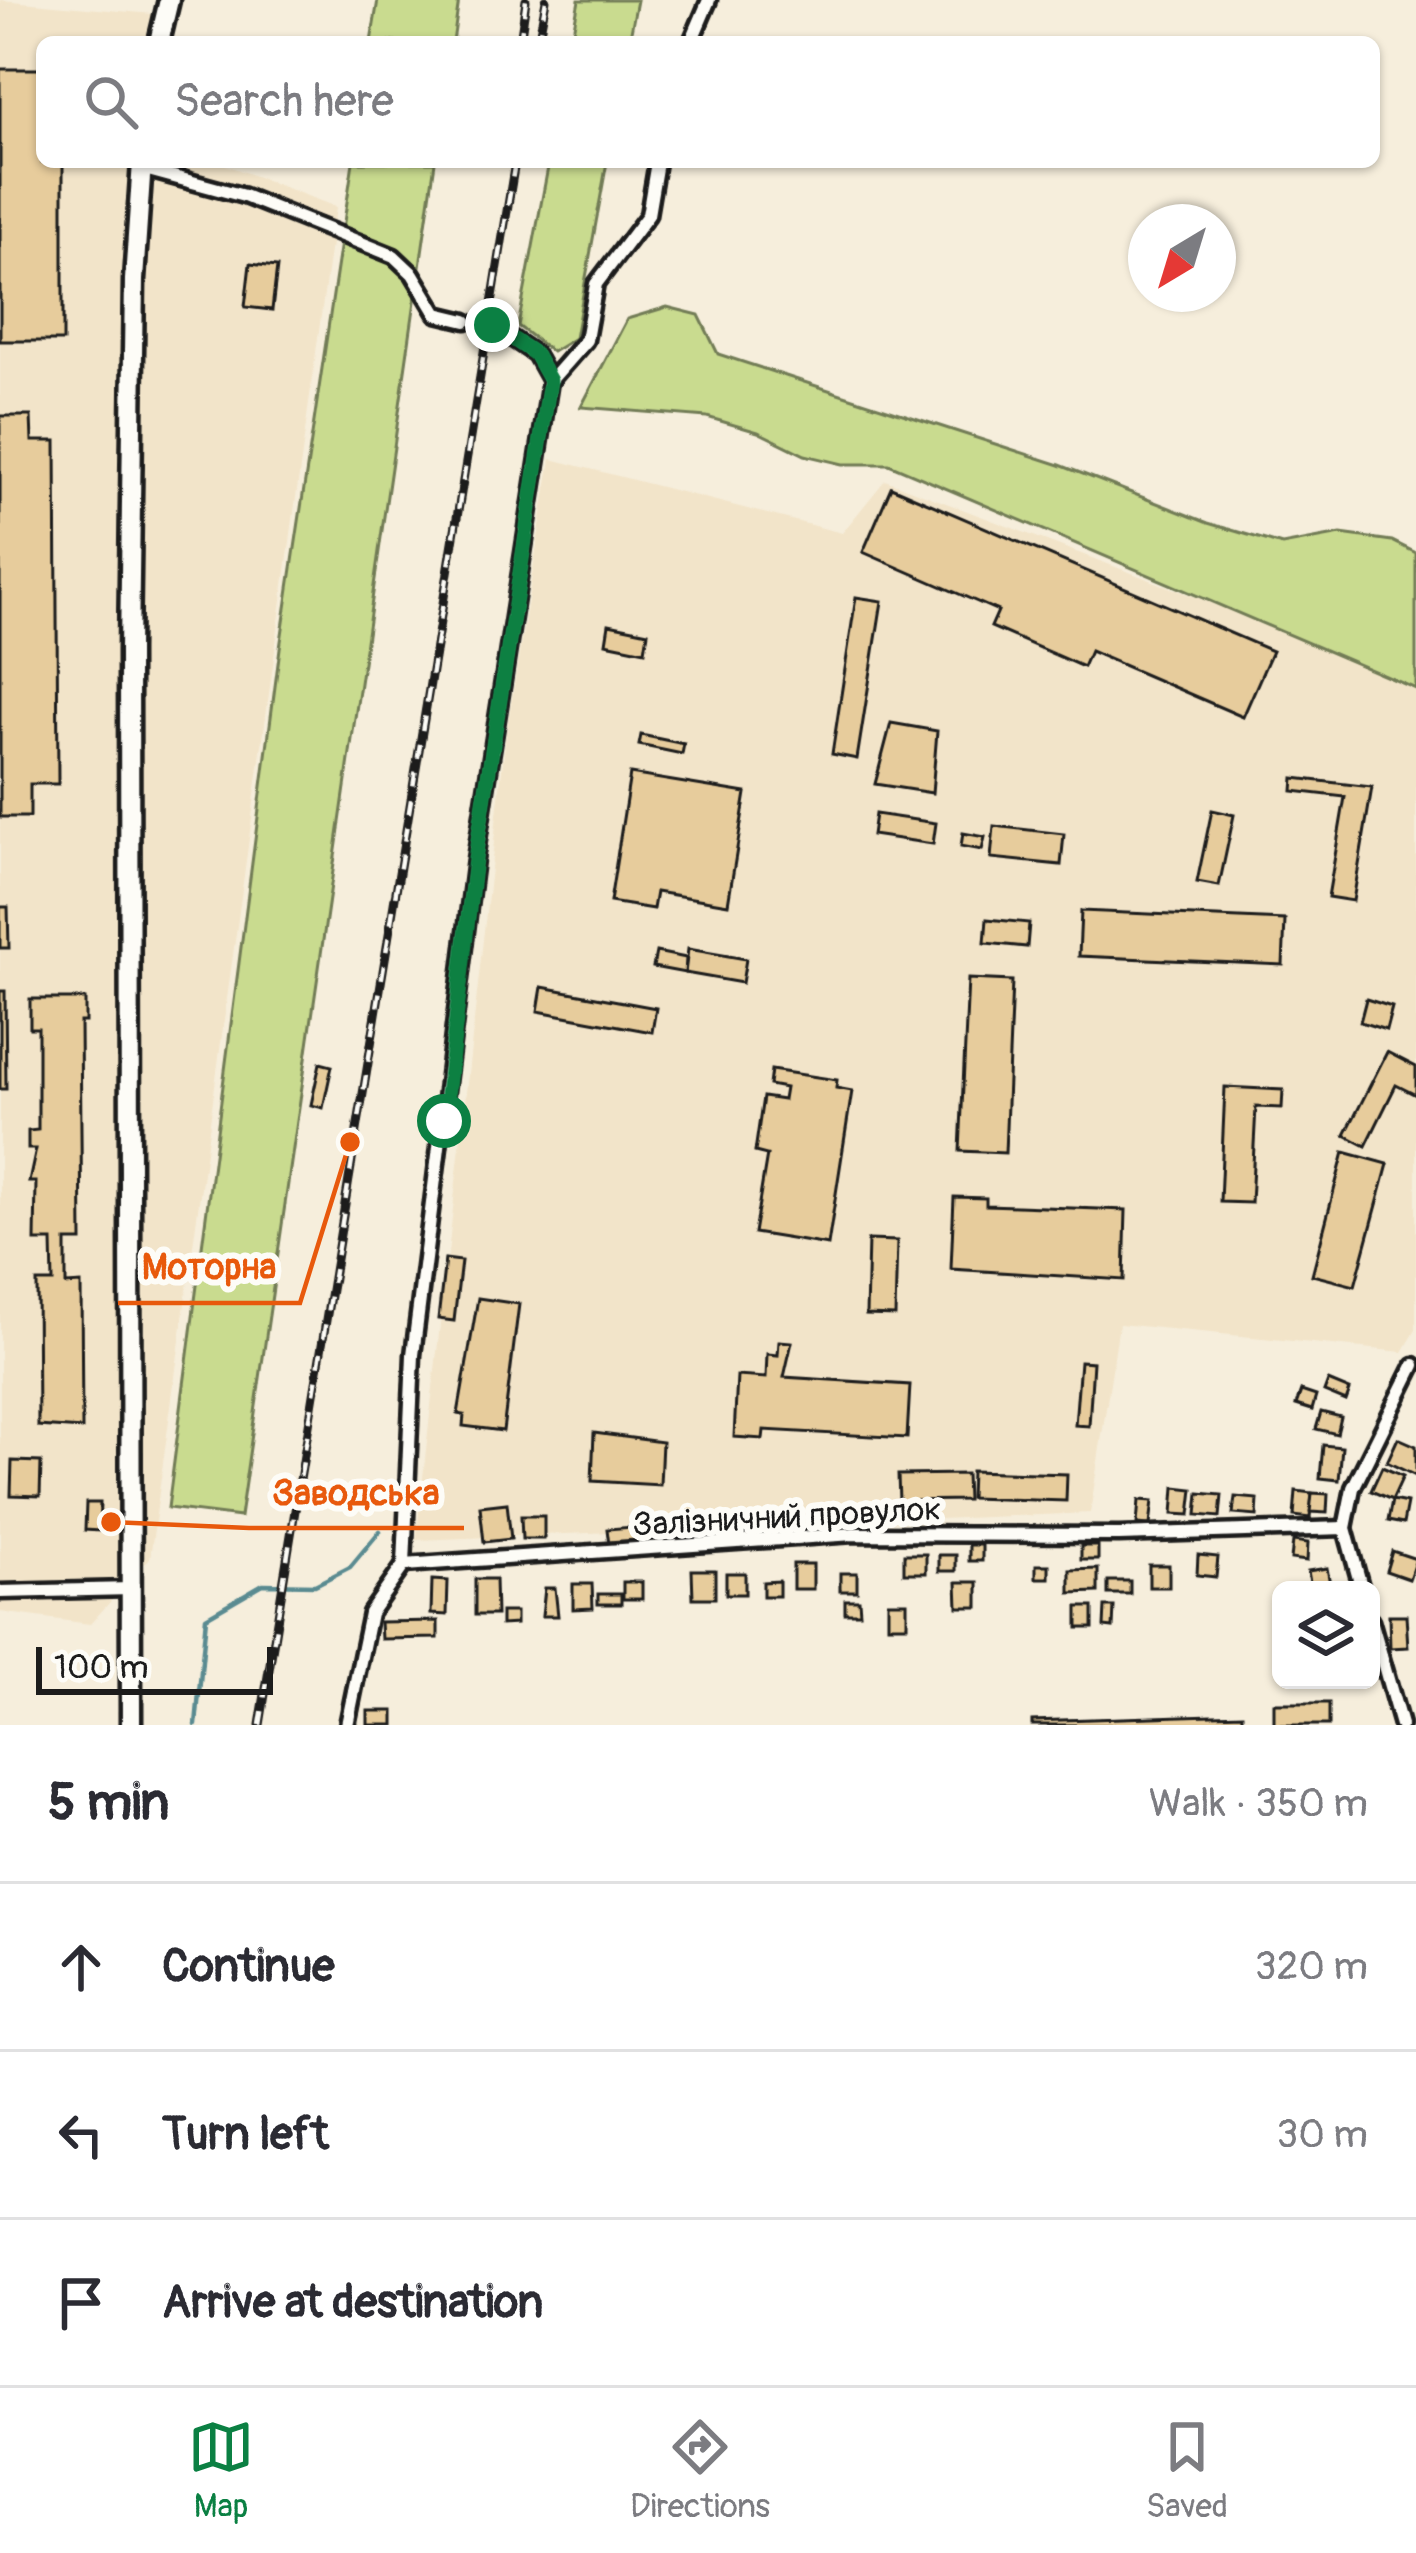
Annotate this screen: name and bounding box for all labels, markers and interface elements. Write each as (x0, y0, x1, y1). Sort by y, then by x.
search box (36, 36, 1380, 168)
icon: search (78, 69, 144, 135)
text: Search here (174, 74, 394, 130)
north arrow (1128, 204, 1236, 312)
route end (465, 298, 519, 352)
route start (417, 1094, 471, 1148)
callout: Моторна (118, 1231, 300, 1303)
text: Моторна (142, 1245, 276, 1290)
callout: Заводська (249, 1456, 464, 1528)
text: Заводська (272, 1471, 440, 1516)
street label: Залізничний провулок (632, 1488, 942, 1546)
map controls (1272, 1581, 1380, 1689)
button: layers (1272, 1581, 1380, 1689)
scale bar (36, 1641, 273, 1694)
text: 100 m (54, 1647, 148, 1688)
text: 5 min (48, 1771, 169, 1835)
text: Walk · 350 m (1149, 1779, 1368, 1828)
icon: ahead (48, 1934, 114, 2000)
text: Continue (162, 1939, 335, 1995)
text: 320 m (1255, 1942, 1368, 1991)
icon: left (48, 2102, 114, 2168)
text: Turn left (162, 2107, 329, 2163)
text: 30 m (1277, 2110, 1368, 2159)
icon: arrive (48, 2270, 114, 2336)
text: Arrive at destination (162, 2275, 543, 2331)
tab: Map (188, 2414, 254, 2527)
tab: Directions (630, 2414, 770, 2527)
tab: Saved (1146, 2414, 1228, 2527)

